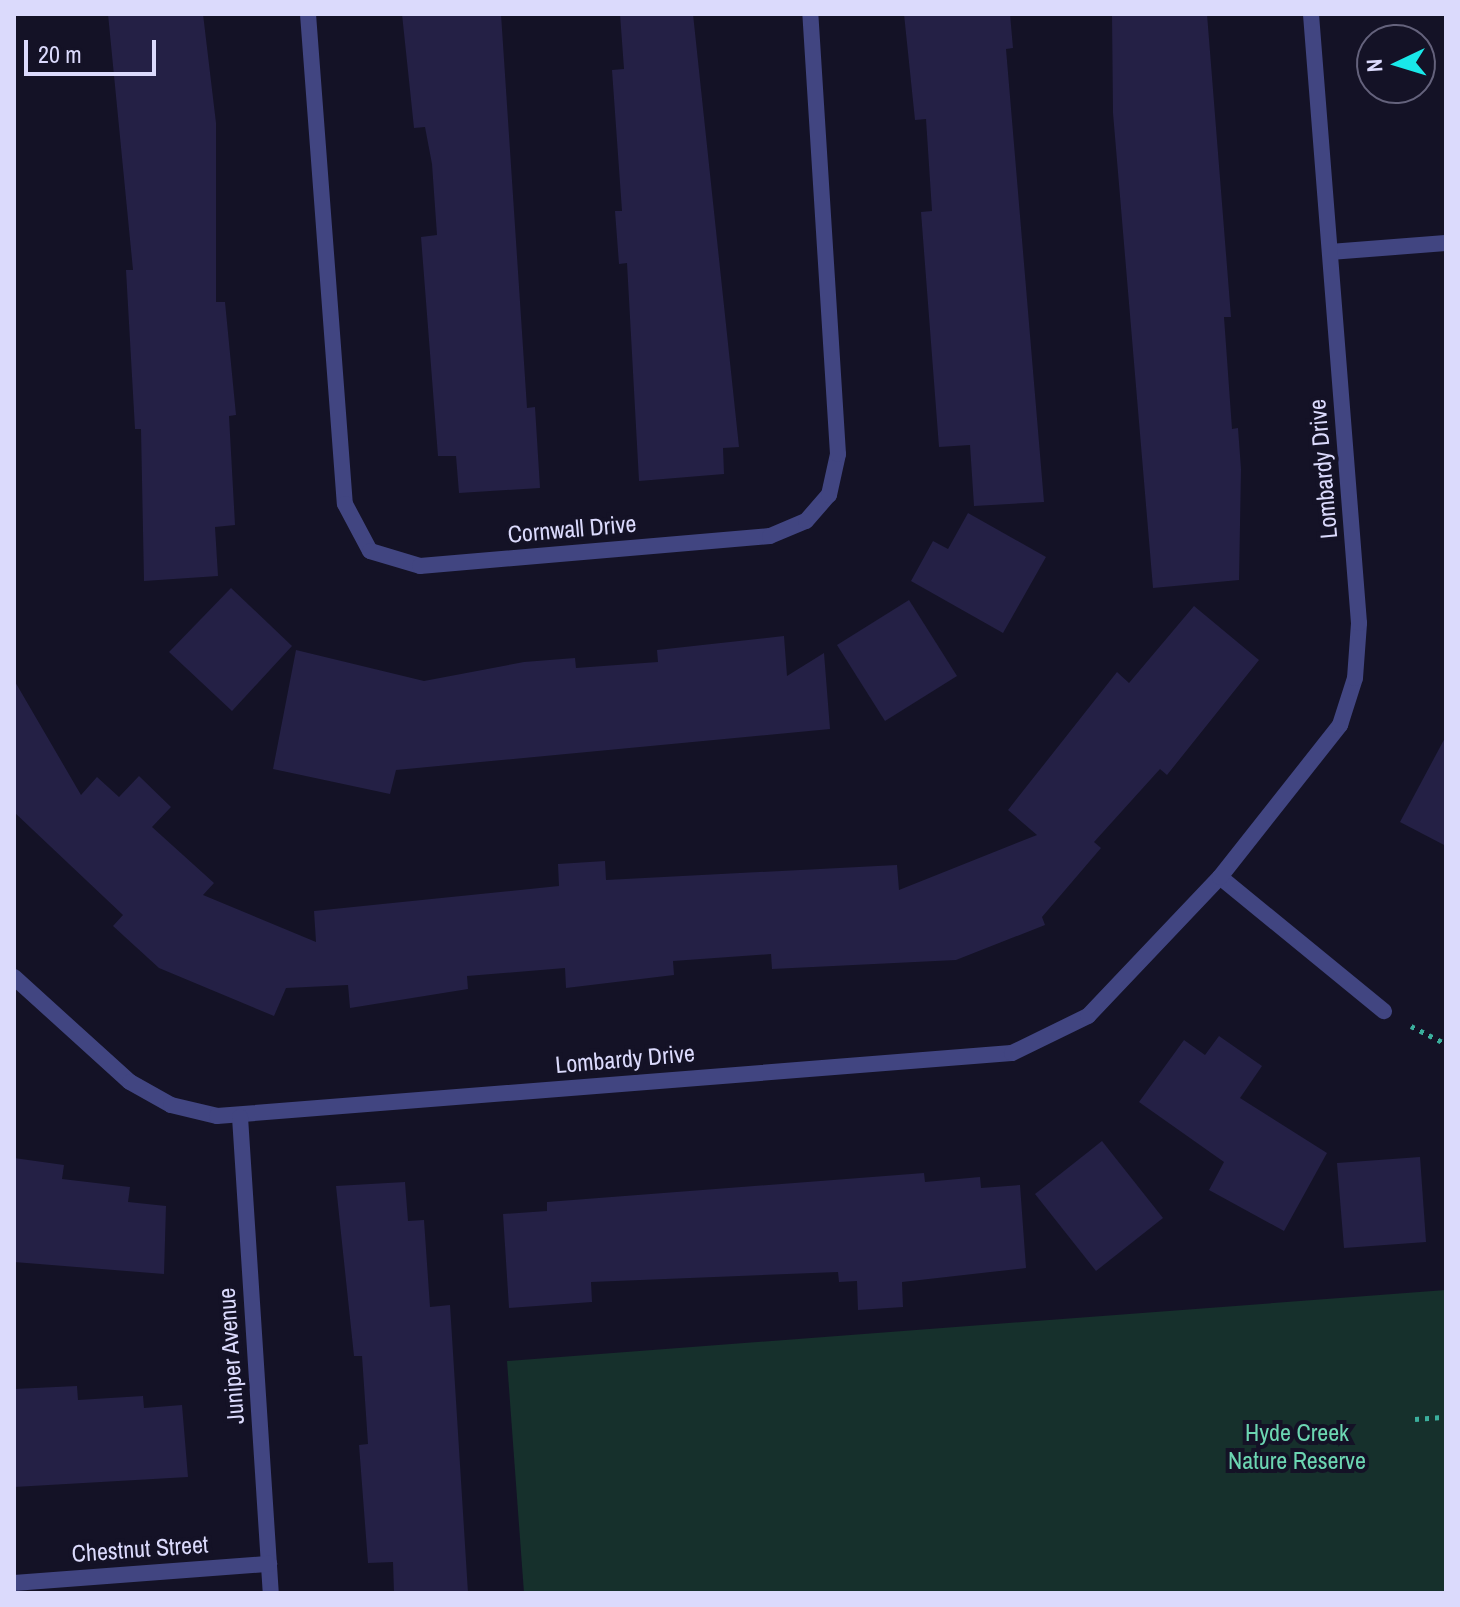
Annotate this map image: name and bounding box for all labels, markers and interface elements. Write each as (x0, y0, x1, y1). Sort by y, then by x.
scale bar (28, 24, 160, 74)
north arrow (1356, 24, 1436, 104)
text: 20 m (38, 38, 82, 70)
text: N (1359, 58, 1389, 73)
street label: Lombardy Drive (1303, 398, 1343, 540)
street label: Cornwall Drive (506, 509, 638, 549)
street label: Lombardy Drive (554, 1039, 696, 1079)
street label: Juniper Avenue (212, 1286, 250, 1426)
park label: Hyde Creek Nature Reserve (1228, 1419, 1366, 1475)
street label: Chestnut Street (71, 1530, 209, 1568)

